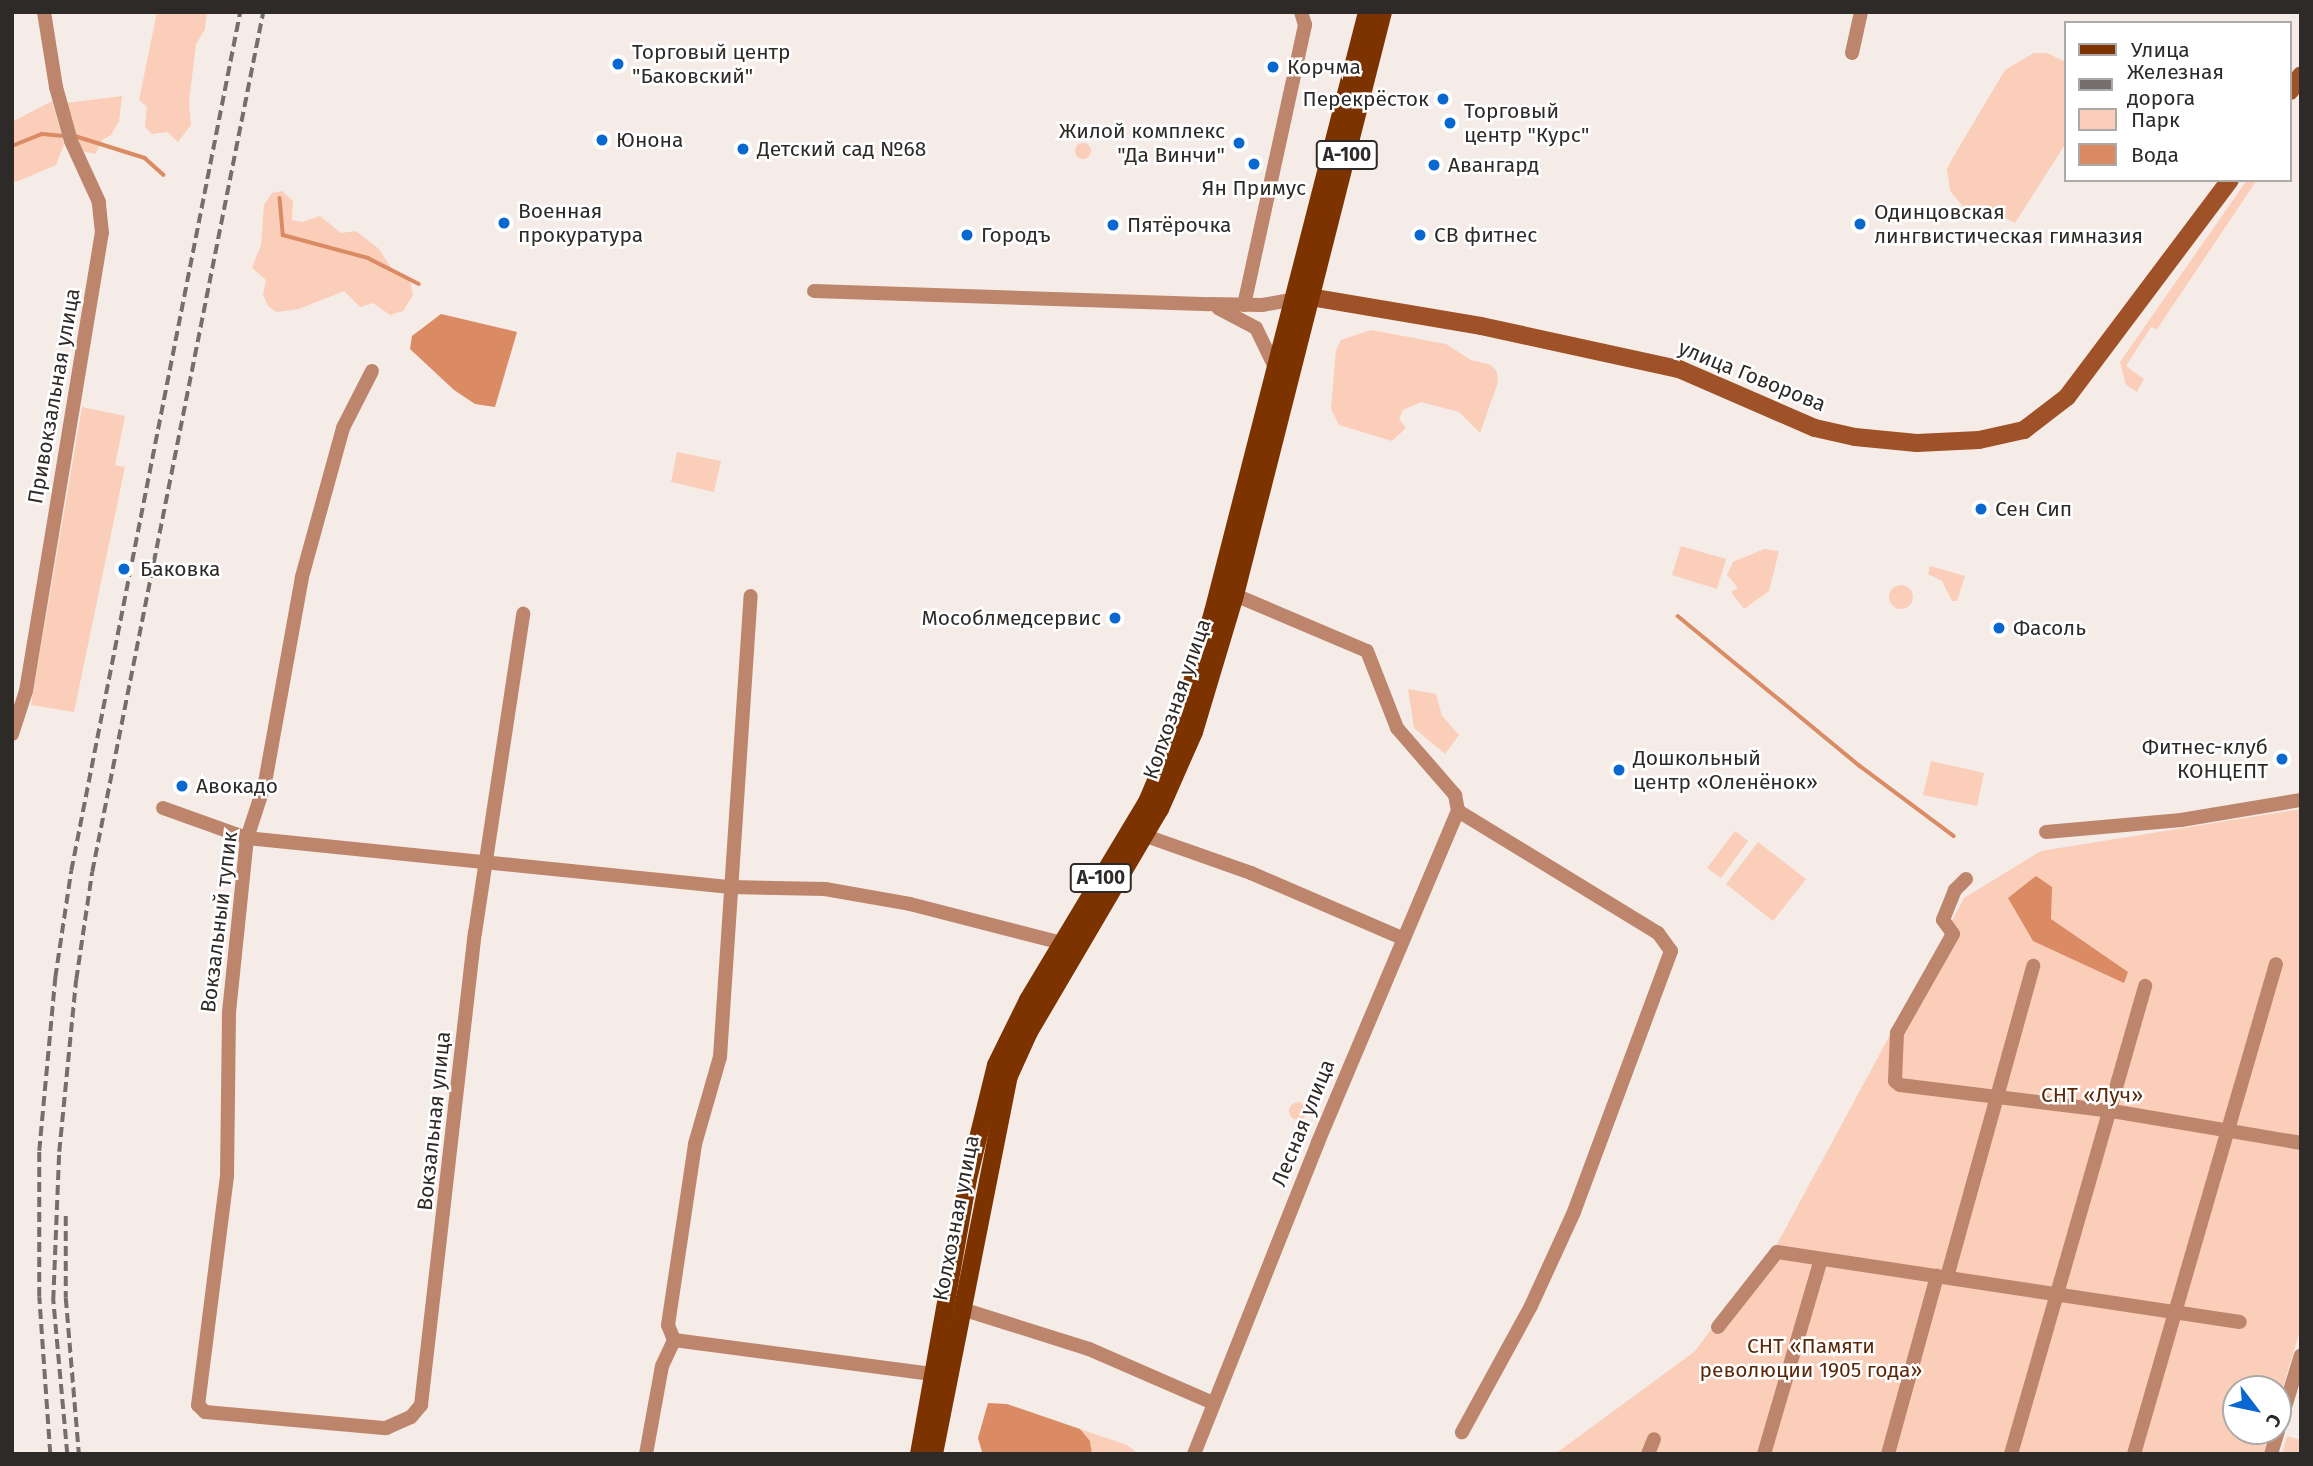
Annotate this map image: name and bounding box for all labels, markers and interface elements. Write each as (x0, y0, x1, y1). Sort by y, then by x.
legend (2064, 21, 2292, 182)
text: Улица (2131, 37, 2190, 63)
place label: Торговый центр "Баковский" (632, 39, 791, 89)
place label: Корчма (1287, 54, 1361, 80)
marker: Торговый центр "Баковский" (610, 56, 626, 72)
marker: Корчма (1265, 59, 1281, 75)
text: Железная дорога (2127, 59, 2224, 111)
place label: Перекрёсток (1302, 86, 1429, 112)
marker: Перекрёсток (1435, 91, 1451, 107)
place label: Торговый центр "Курс" (1464, 98, 1589, 148)
text: Парк (2131, 107, 2180, 133)
marker: Торговый центр "Курс" (1442, 115, 1458, 131)
place label: Жилой комплекс "Да Винчи" (1059, 118, 1225, 168)
place label: Юнона (616, 127, 683, 153)
marker: Юнона (594, 132, 610, 148)
marker: Жилой комплекс "Да Винчи" (1231, 135, 1247, 151)
place label: Детский сад №68 (757, 136, 926, 162)
road number: А-100 (1316, 140, 1378, 170)
marker: Детский сад №68 (735, 141, 751, 157)
text: Вода (2131, 142, 2179, 168)
place label: Авангард (1448, 152, 1539, 178)
marker: Ян Примус (1246, 156, 1262, 172)
marker: Авангард (1426, 157, 1442, 173)
place label: Ян Примус (1202, 175, 1306, 201)
place label: Военная прокуратура (518, 198, 643, 248)
place label: Одинцовская лингвистическая гимназия (1874, 199, 2143, 249)
place label: Пятёрочка (1127, 212, 1231, 238)
marker: Военная прокуратура (496, 215, 512, 231)
marker: Одинцовская лингвистическая гимназия (1852, 216, 1868, 232)
marker: Пятёрочка (1105, 217, 1121, 233)
place label: Городъ (981, 222, 1051, 248)
place label: СВ фитнес (1434, 222, 1537, 248)
marker: Городъ (959, 227, 975, 243)
marker: СВ фитнес (1412, 227, 1428, 243)
street label: Привокзальная улица (23, 286, 85, 506)
street label: улица Говорова (1675, 335, 1829, 417)
place label: Сен Сип (1995, 496, 2072, 522)
marker: Сен Сип (1973, 501, 1989, 517)
place label: Баковка (140, 556, 220, 582)
marker: Баковка (114, 559, 134, 579)
place label: Мособлмедсервис (921, 605, 1101, 631)
marker: Мособлмедсервис (1107, 610, 1123, 626)
street label: Колхозная улица (1138, 615, 1216, 783)
place label: Фасоль (2013, 615, 2086, 641)
marker: Фасоль (1991, 620, 2007, 636)
place label: Фитнес-клуб КОНЦЕПТ (2142, 734, 2268, 784)
place label: Дошкольный центр «Оленёнок» (1633, 745, 1818, 795)
marker: Фитнес-клуб КОНЦЕПТ (2274, 751, 2290, 767)
marker: Дошкольный центр «Оленёнок» (1611, 762, 1627, 778)
place label: Авокадо (196, 773, 278, 799)
marker: Авокадо (174, 778, 190, 794)
street label: Вокзальный тупик (195, 830, 243, 1014)
road number: А-100 (1070, 862, 1132, 894)
street label: Вокзальная улица (412, 1030, 456, 1212)
street label: Лесная улица (1266, 1056, 1340, 1190)
park label: СНТ «Луч» (2041, 1082, 2143, 1108)
street label: Колхозная улица (928, 1133, 984, 1303)
park label: СНТ «Памяти революции 1905 года» (1700, 1333, 1922, 1383)
north arrow (2222, 1375, 2292, 1445)
text: С (2261, 1410, 2286, 1431)

